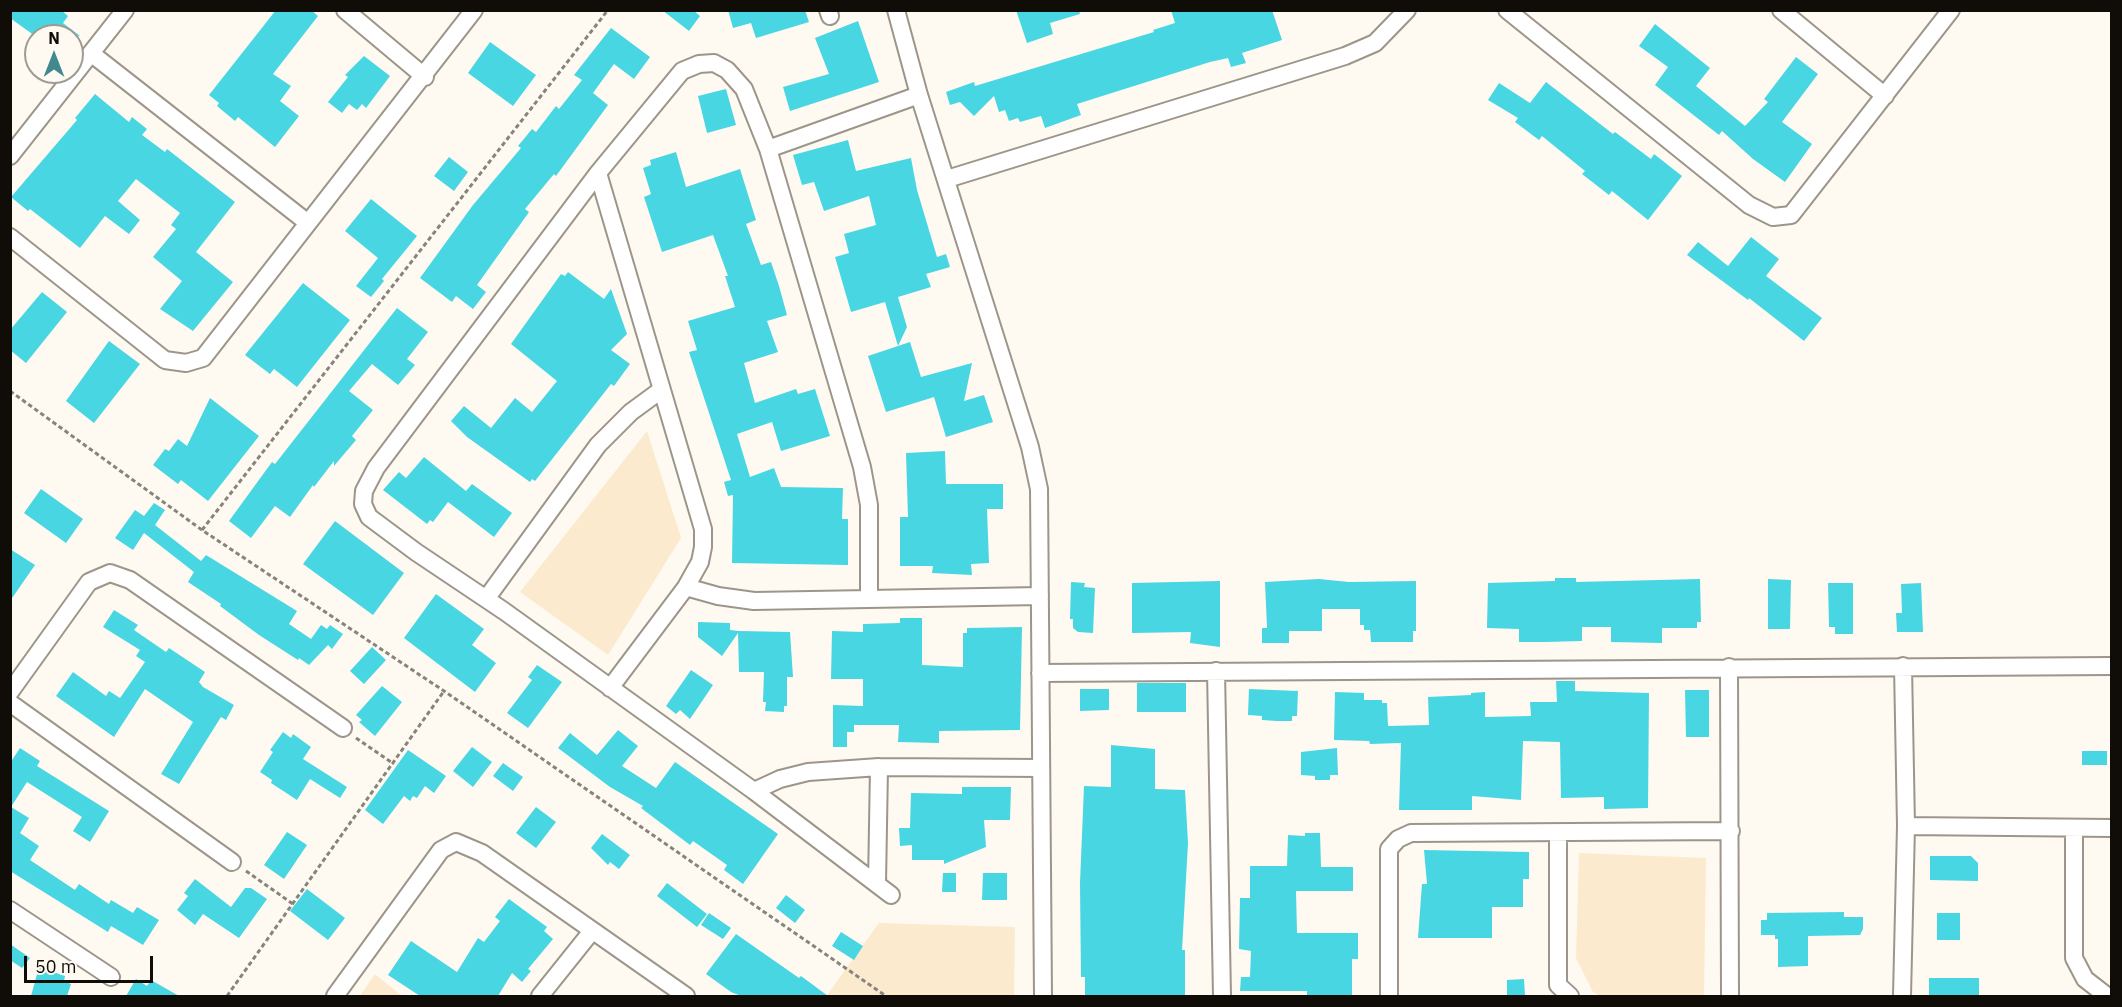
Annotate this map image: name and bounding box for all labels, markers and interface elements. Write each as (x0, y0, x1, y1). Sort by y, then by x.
north arrow (24, 24, 84, 84)
text: N (48, 28, 60, 48)
scale bar (27, 944, 156, 982)
text: 50 m (35, 955, 77, 978)

